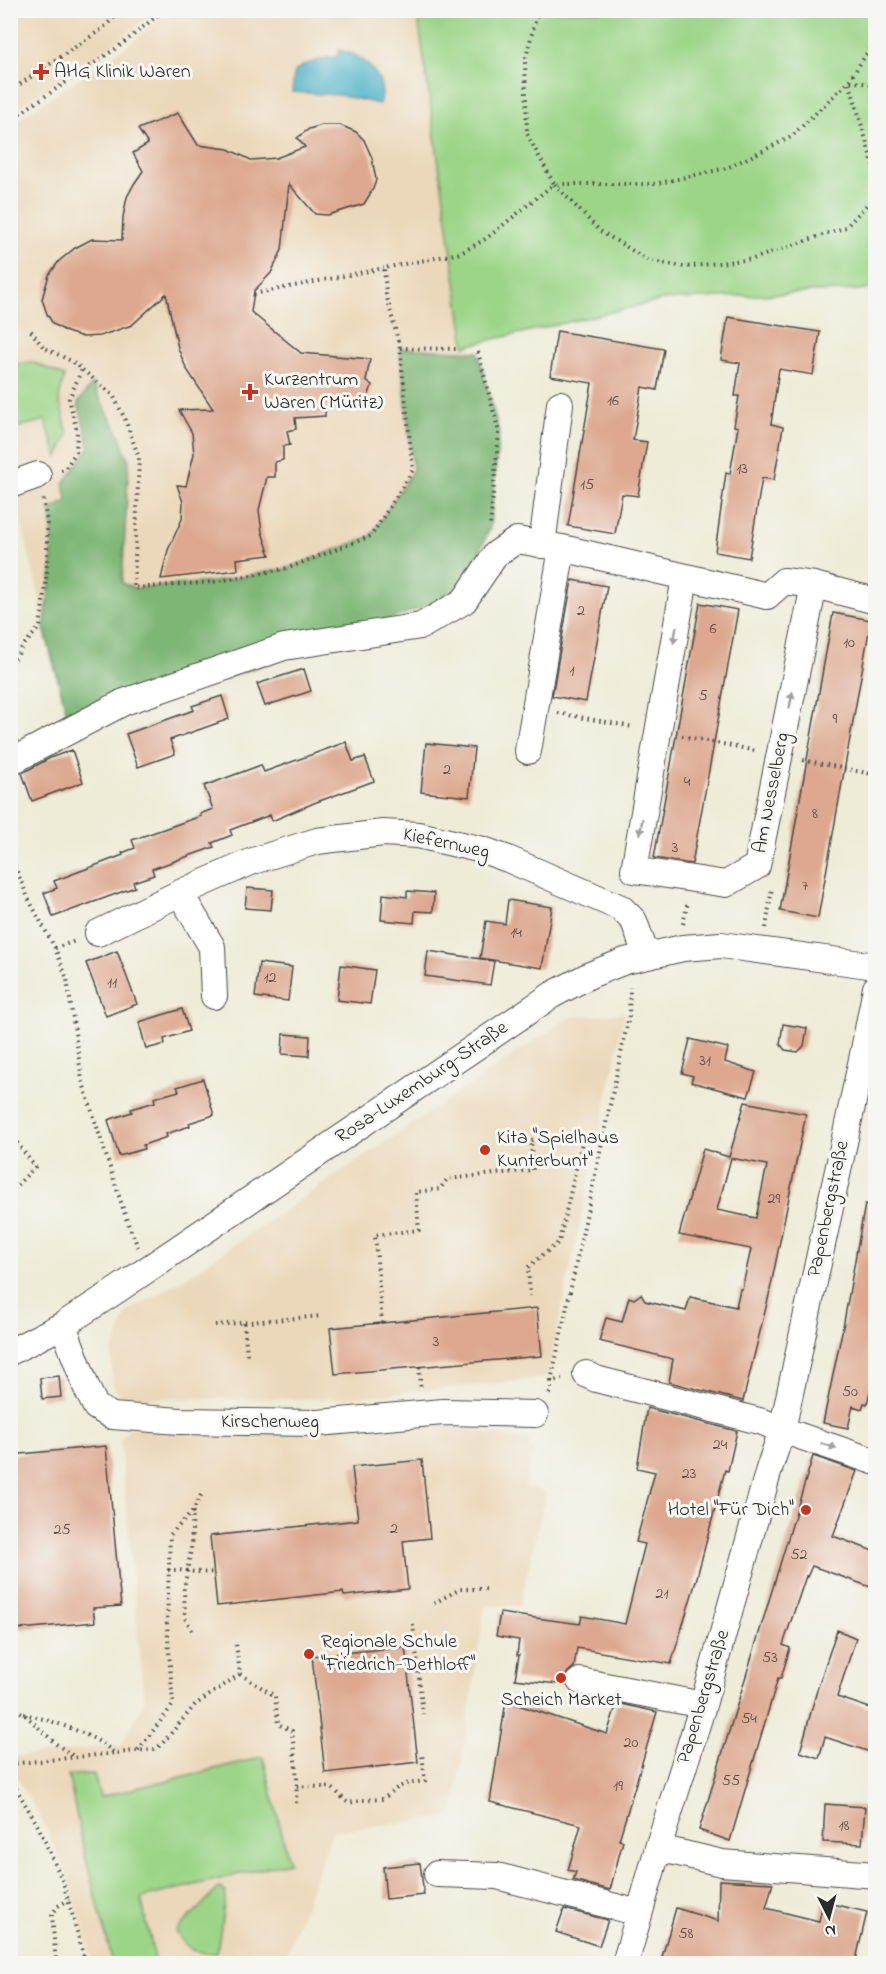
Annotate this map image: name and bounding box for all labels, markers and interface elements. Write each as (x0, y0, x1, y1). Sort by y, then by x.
place label: AHG Klinik Waren (54, 58, 191, 87)
marker: AHG Klinik Waren (32, 63, 50, 81)
place label: Kurzentrum Waren (Müritz) (264, 366, 383, 418)
marker: Kurzentrum Waren (Müritz) (241, 383, 259, 401)
house number: 16 (607, 389, 619, 413)
house number: 13 (736, 457, 748, 481)
house number: 15 (580, 473, 594, 497)
house number: 2 (577, 599, 585, 623)
house number: 6 (709, 617, 717, 641)
one-way arrow (670, 626, 679, 645)
house number: 10 (843, 631, 855, 655)
house number: 1 (569, 659, 575, 683)
house number: 5 (698, 684, 708, 708)
one-way arrow (786, 690, 796, 709)
house number: 9 (833, 707, 838, 731)
street label: Am Nesselberg (746, 730, 799, 856)
house number: 2 (443, 758, 451, 782)
house number: 4 (684, 770, 691, 794)
house number: 8 (812, 802, 818, 826)
one-way arrow (637, 818, 646, 837)
street label: Kiefernweg (400, 821, 492, 868)
house number: 3 (672, 836, 678, 860)
house number: 7 (802, 874, 809, 898)
house number: 14 (510, 921, 522, 945)
house number: 12 (263, 966, 277, 990)
house number: 11 (107, 971, 117, 995)
street label: Rosa-Luxemburg-Straße (330, 1014, 515, 1153)
house number: 31 (699, 1049, 711, 1073)
place label: Kita "Spielhaus Kunterbunt" (497, 1124, 619, 1176)
street label: Papenbergstraße (800, 1138, 859, 1280)
marker: Kita "Spielhaus Kunterbunt" (478, 1143, 492, 1157)
house number: 29 (768, 1187, 781, 1211)
house number: 3 (433, 1330, 439, 1354)
house number: 50 (842, 1380, 858, 1404)
street label: Kirschenweg (221, 1408, 319, 1438)
house number: 24 (713, 1433, 728, 1457)
one-way arrow (820, 1442, 838, 1451)
house number: 23 (682, 1462, 696, 1486)
place label: Hotel "Für Dich" (668, 1496, 794, 1525)
marker: Hotel "Für Dich" (799, 1503, 813, 1517)
house number: 2 (390, 1517, 398, 1541)
house number: 25 (53, 1518, 71, 1542)
house number: 52 (790, 1543, 808, 1567)
house number: 21 (655, 1582, 669, 1606)
street label: Papenbergstraße (670, 1626, 739, 1768)
place label: Regionale Schule "Friedrich-Dethloff" (321, 1628, 476, 1680)
house number: 53 (762, 1646, 778, 1670)
marker: Regionale Schule "Friedrich-Dethloff" (302, 1647, 316, 1661)
marker: Scheich Market (554, 1671, 568, 1685)
place label: Scheich Market (501, 1686, 622, 1715)
house number: 54 (741, 1707, 757, 1731)
house number: 20 (624, 1731, 639, 1755)
house number: 55 (722, 1769, 740, 1793)
house number: 19 (613, 1774, 623, 1798)
house number: 18 (838, 1814, 850, 1838)
north arrow (799, 1887, 859, 1947)
text: N (824, 1917, 837, 1942)
house number: 58 (678, 1922, 694, 1946)

